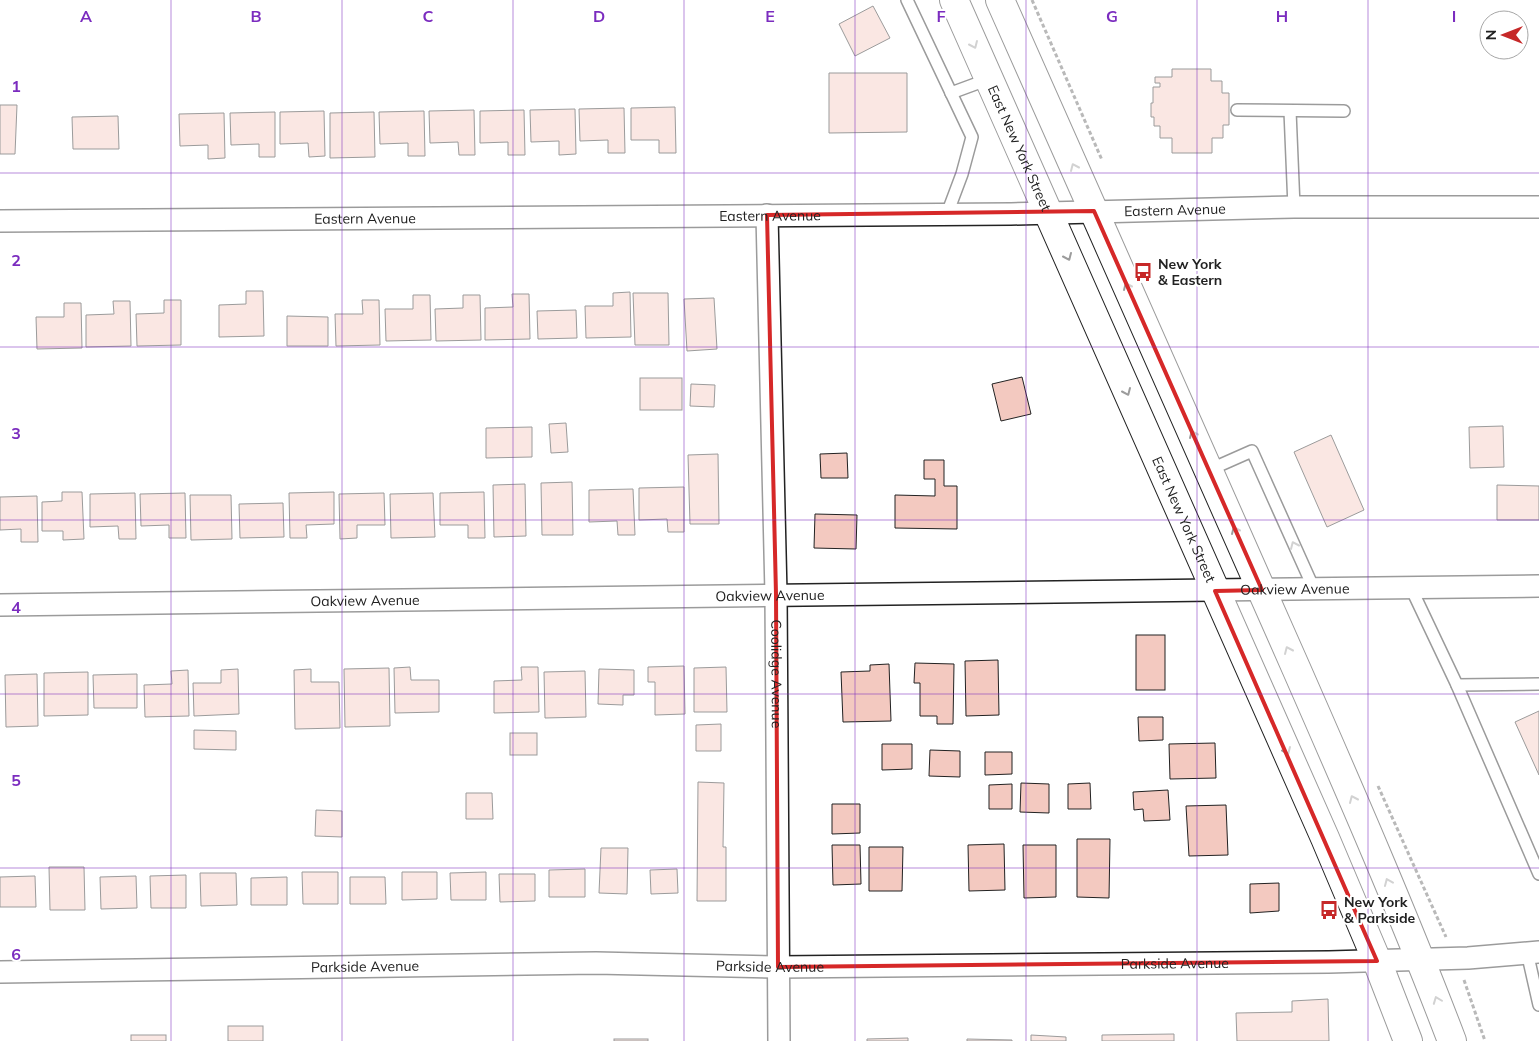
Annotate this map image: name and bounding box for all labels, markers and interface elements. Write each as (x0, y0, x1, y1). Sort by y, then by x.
text: A (80, 6, 92, 26)
text: B (250, 6, 262, 26)
text: C (423, 6, 434, 26)
text: D (593, 6, 605, 26)
text: E (765, 6, 775, 26)
text: F (936, 6, 946, 26)
text: G (1106, 6, 1118, 26)
text: H (1276, 6, 1288, 26)
text: I (1452, 6, 1456, 26)
north arrow (1479, 10, 1529, 60)
text: N (1482, 30, 1500, 40)
one-way arrow (968, 40, 979, 49)
text: 1 (11, 76, 21, 96)
street label: East New York Street (984, 82, 1055, 214)
one-way arrow (1070, 163, 1081, 172)
street label: Eastern Avenue (1124, 200, 1226, 220)
street label: Eastern Avenue (719, 206, 821, 225)
street label: Eastern Avenue (314, 209, 416, 228)
text: 2 (11, 250, 21, 270)
one-way arrow (1061, 252, 1072, 261)
place label: New York & Eastern (1158, 255, 1222, 289)
bus stop icon: New York & Eastern (1132, 261, 1154, 283)
one-way arrow (1123, 282, 1134, 291)
one-way arrow (1121, 387, 1132, 396)
text: 3 (11, 423, 21, 443)
one-way arrow (1188, 430, 1199, 439)
street label: East New York Street (1148, 454, 1220, 585)
one-way arrow (1231, 526, 1241, 535)
one-way arrow (1289, 541, 1300, 550)
street label: Oakview Avenue (1240, 579, 1350, 599)
street label: Oakview Avenue (715, 586, 825, 605)
street label: Oakview Avenue (310, 591, 420, 610)
text: 4 (11, 597, 21, 617)
street label: Coolidge Avenue (767, 619, 786, 728)
one-way arrow (1283, 646, 1294, 655)
one-way arrow (1280, 746, 1291, 755)
text: 5 (11, 770, 21, 790)
one-way arrow (1348, 795, 1359, 804)
one-way arrow (1384, 878, 1395, 887)
place label: New York & Parkside (1344, 893, 1416, 927)
bus stop icon: New York & Parkside (1318, 899, 1340, 921)
text: 6 (11, 944, 21, 964)
street label: Parkside Avenue (1121, 954, 1229, 973)
street label: Parkside Avenue (311, 957, 419, 976)
street label: Parkside Avenue (716, 957, 824, 976)
one-way arrow (1432, 996, 1443, 1005)

